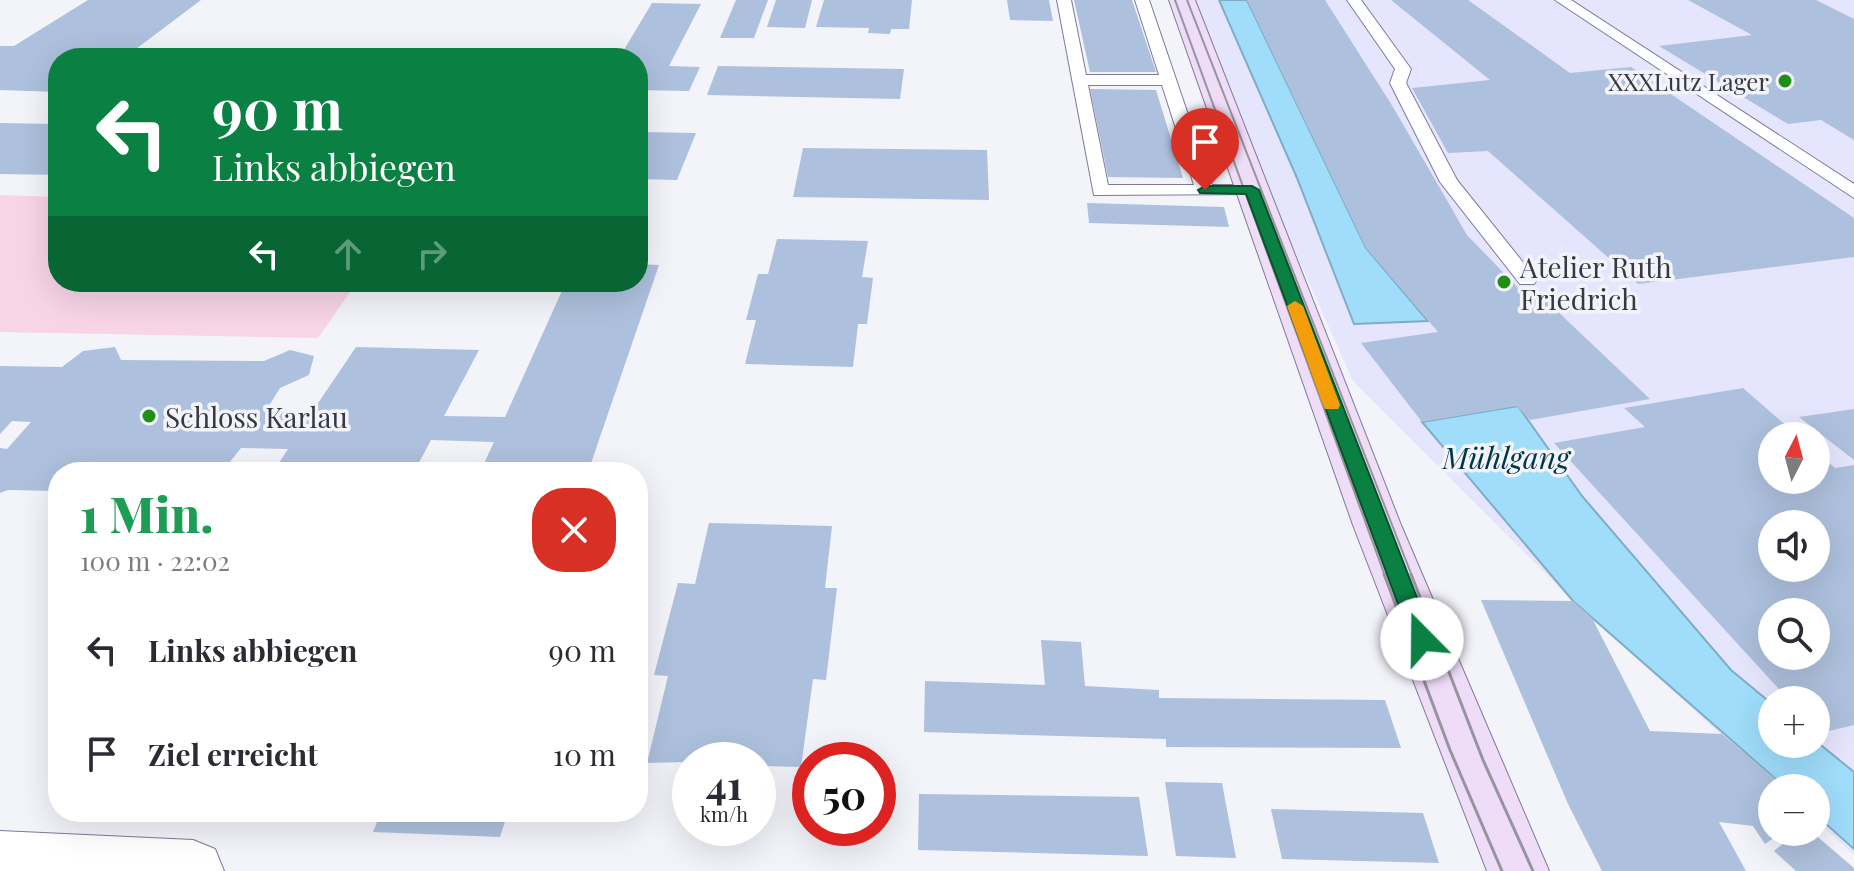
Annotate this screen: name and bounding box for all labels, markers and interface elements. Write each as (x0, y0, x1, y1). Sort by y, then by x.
place label: XXXLutz Lager (1608, 65, 1769, 97)
text: 90 m (212, 70, 343, 145)
marker: XXXLutz Lager (1776, 72, 1794, 90)
icon: left (80, 80, 184, 184)
pin (1171, 108, 1239, 190)
icon: arrive (1183, 120, 1227, 164)
text: Links abbiegen (212, 142, 456, 190)
icon: left (242, 232, 286, 276)
icon: ahead (326, 232, 370, 276)
icon: right (410, 232, 454, 276)
place label: Atelier Ruth Friedrich (1519, 248, 1672, 317)
marker: Atelier Ruth Friedrich (1495, 273, 1513, 291)
place label: Schloss Karlau (165, 398, 348, 435)
marker: Schloss Karlau (140, 407, 158, 425)
north arrow (1758, 422, 1830, 494)
map controls (1758, 422, 1830, 846)
water label: Mühlgang (1440, 437, 1572, 477)
text: 1 Min. (80, 481, 213, 545)
button: close (532, 488, 616, 572)
button: sound (1758, 510, 1830, 582)
text: 100 m · 22:02 (80, 543, 230, 578)
position arrow (1380, 597, 1464, 681)
button: search (1758, 598, 1830, 670)
icon: left (80, 628, 124, 672)
text: Links abbiegen (148, 630, 357, 670)
text: 90 m (549, 630, 616, 670)
button: + (1758, 686, 1830, 758)
icon: arrive (80, 732, 124, 776)
text: Ziel erreicht (148, 734, 318, 774)
text: 10 m (553, 734, 616, 774)
speed limit sign: 50 (792, 742, 896, 846)
text: 41 (706, 757, 742, 810)
button: − (1758, 774, 1830, 846)
text: km/h (700, 800, 748, 827)

